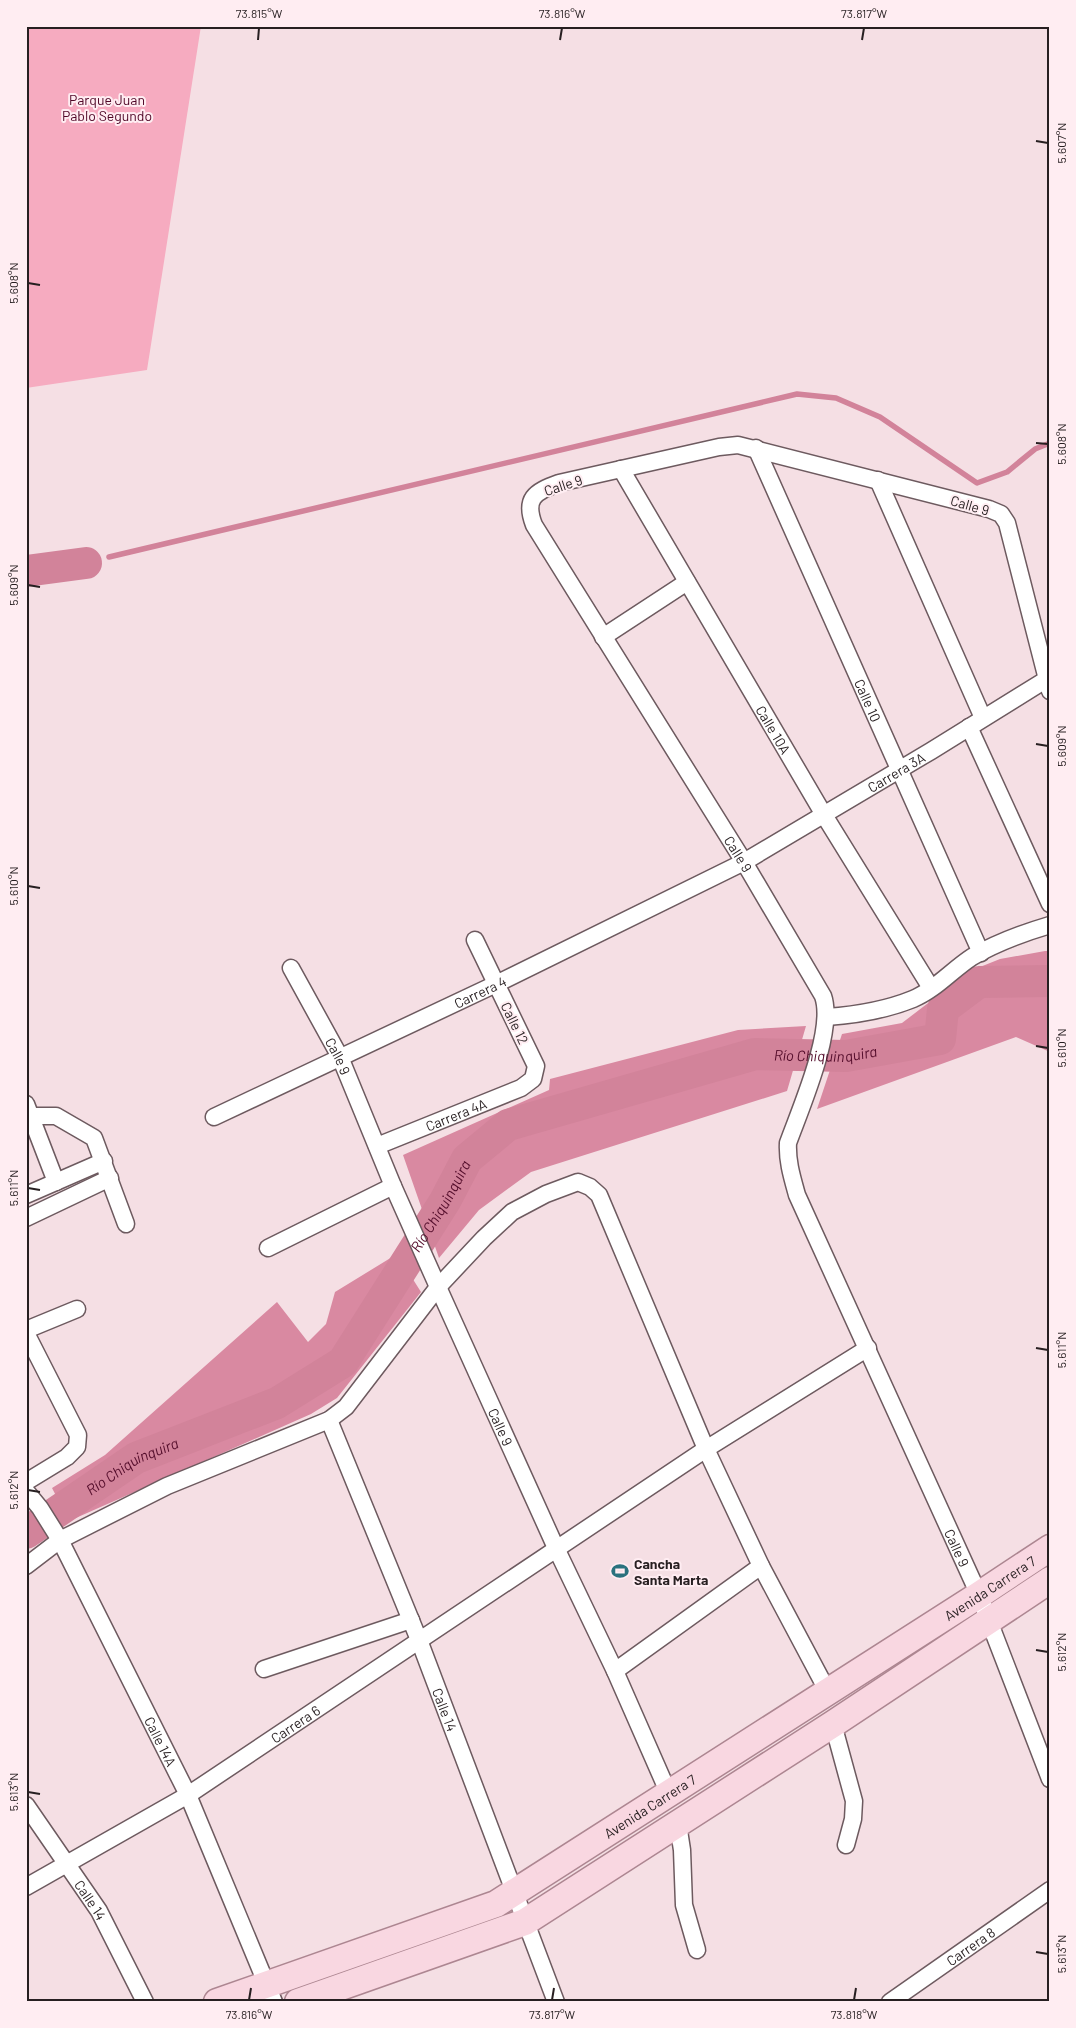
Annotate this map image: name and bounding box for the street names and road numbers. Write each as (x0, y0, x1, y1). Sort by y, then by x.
street label: Calle 9 (542, 471, 584, 499)
street label: Calle 9 (949, 491, 991, 519)
street label: Calle 10 (851, 676, 885, 724)
street label: Calle 10A (753, 702, 795, 757)
street label: Carrera 3A (864, 748, 928, 795)
street label: Calle 9 (721, 832, 756, 875)
street label: Carrera 4 (451, 972, 509, 1011)
street label: Calle 12 (498, 999, 532, 1047)
street label: Calle 9 (322, 1034, 355, 1077)
street label: Carrera 4A (423, 1094, 489, 1134)
street label: Calle 9 (485, 1405, 517, 1448)
street label: Calle 9 (942, 1526, 973, 1569)
street label: Avenida Carrera 7 (941, 1551, 1039, 1624)
street label: Calle 14 (429, 1685, 461, 1734)
street label: Carrera 6 (267, 1701, 323, 1746)
street label: Calle 14A (141, 1714, 181, 1769)
street label: Avenida Carrera 7 (600, 1770, 699, 1841)
street label: Calle 14 (71, 1876, 111, 1923)
street label: Carrera 8 (943, 1923, 998, 1969)

